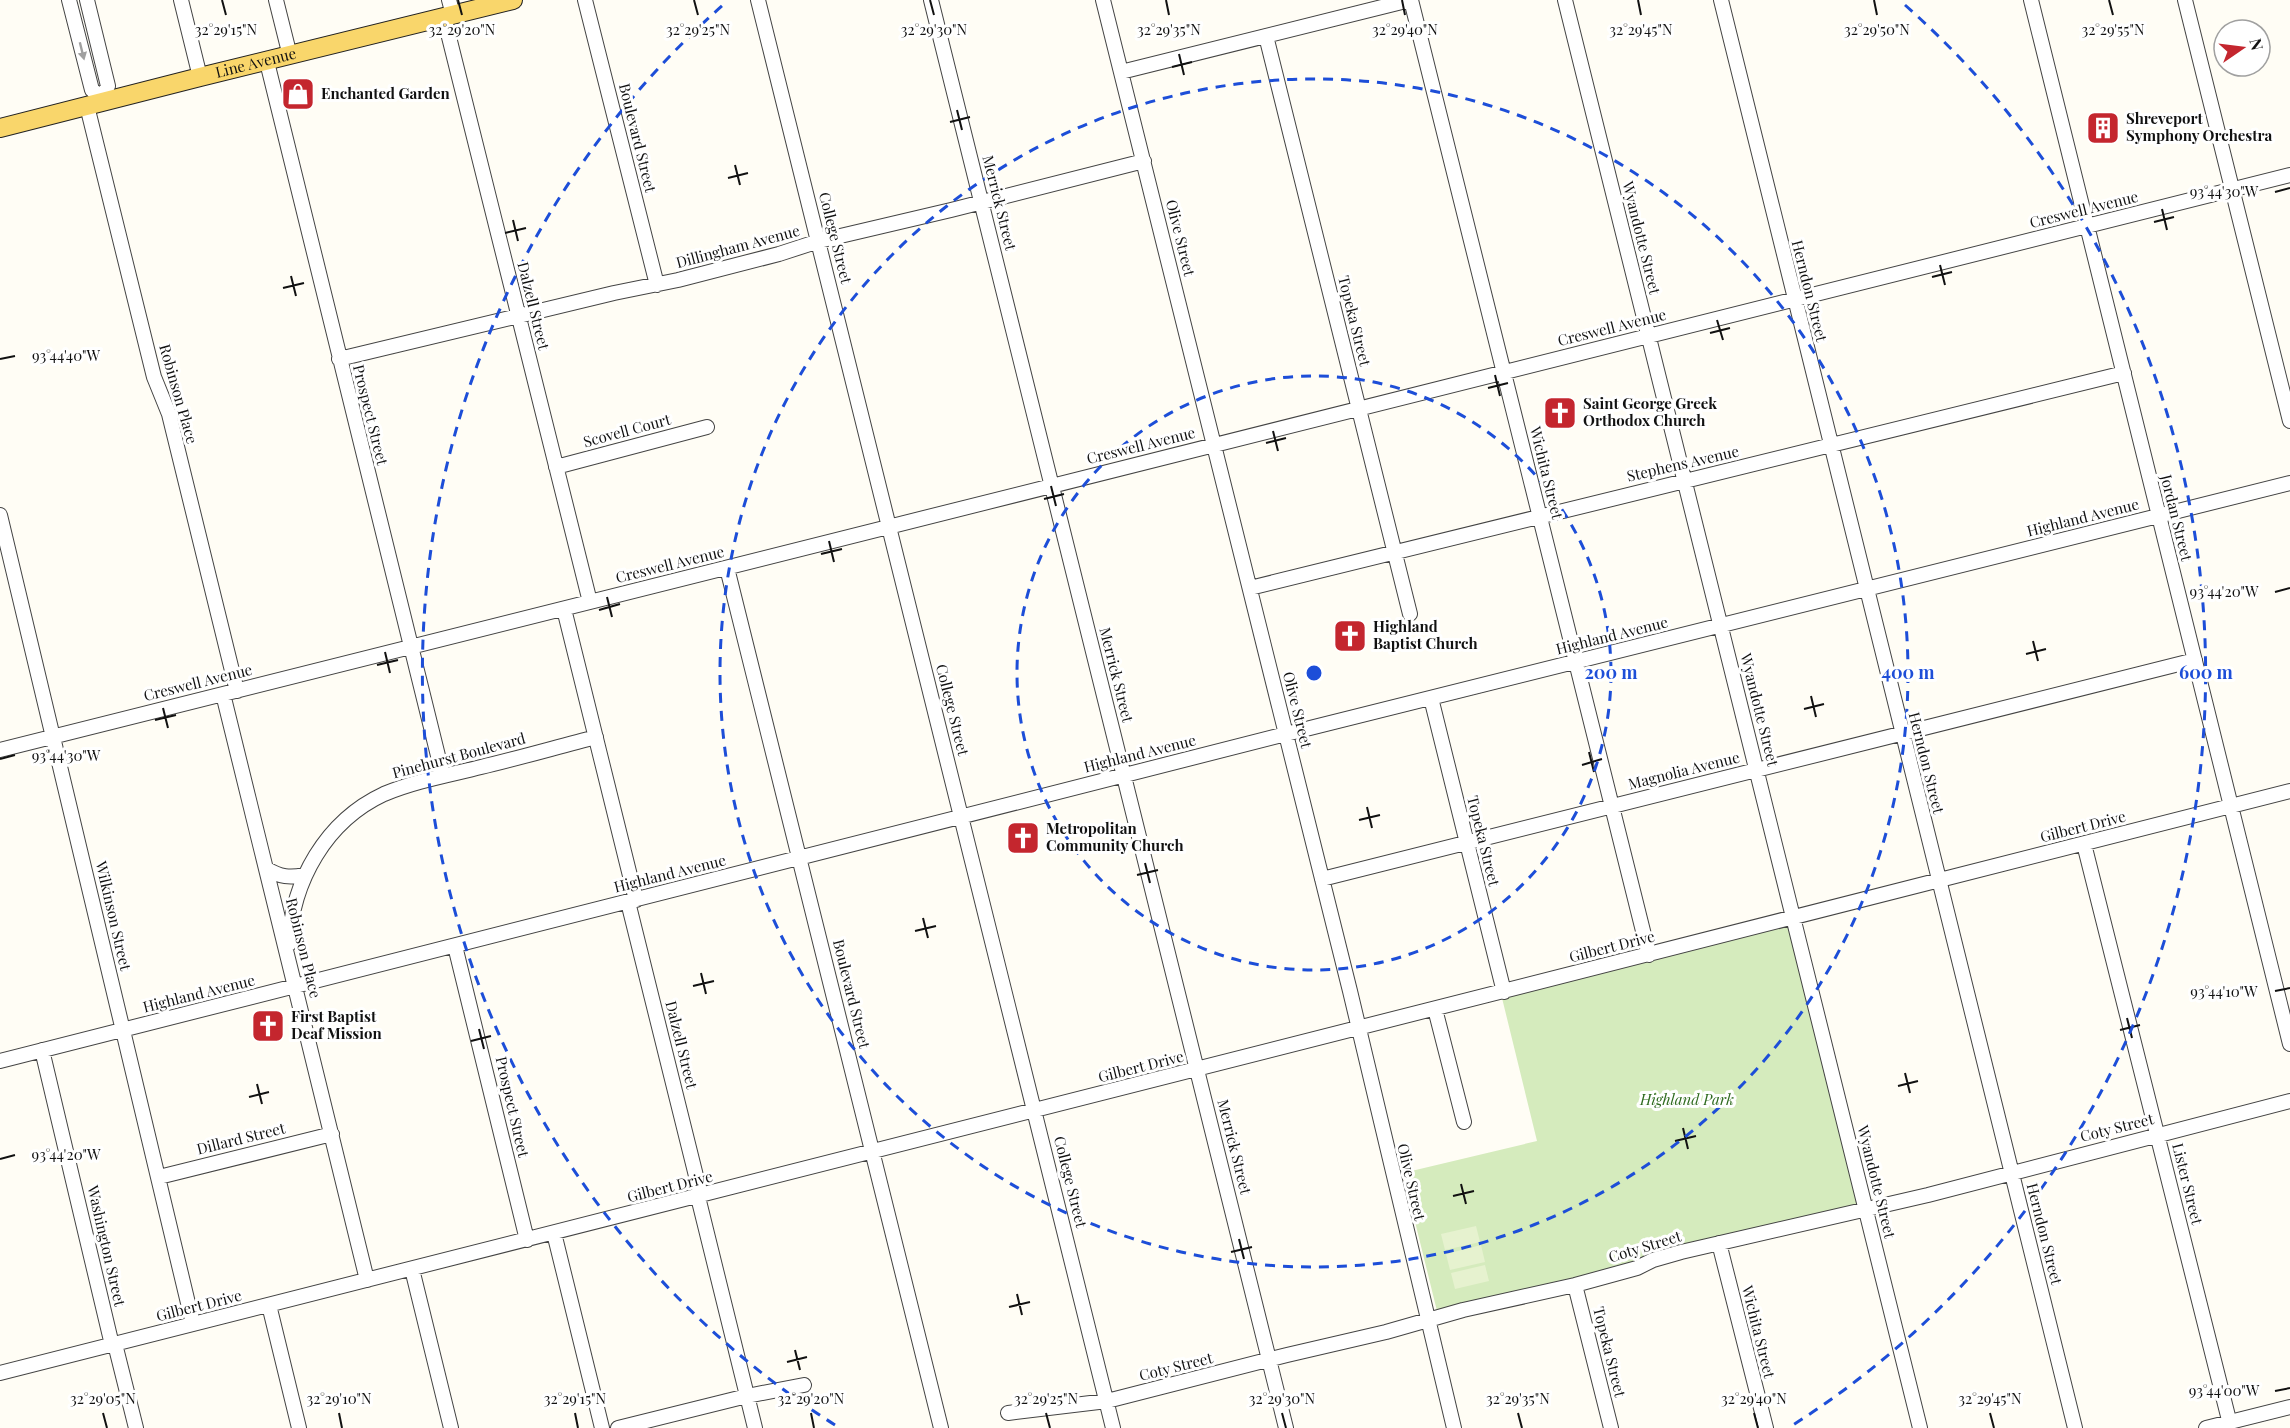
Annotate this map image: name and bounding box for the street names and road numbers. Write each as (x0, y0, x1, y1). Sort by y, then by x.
street label: Line Avenue (213, 43, 298, 82)
street label: Boulevard Street (615, 81, 661, 195)
street label: Merrick Street (978, 153, 1022, 253)
street label: Wyandotte Street (1618, 178, 1666, 297)
street label: Creswell Avenue (2027, 186, 2140, 232)
street label: College Street (815, 190, 857, 286)
street label: Olive Street (1162, 197, 1200, 279)
street label: Dillingham Avenue (674, 220, 802, 272)
street label: Herndon Street (1788, 238, 1832, 344)
street label: Dalzell Street (513, 260, 555, 352)
street label: Topeka Street (1334, 273, 1376, 369)
street label: Creswell Avenue (1555, 304, 1668, 350)
street label: Robinson Place (155, 342, 203, 446)
street label: Prospect Street (349, 362, 393, 468)
street label: Scovell Court (581, 409, 673, 451)
street label: Creswell Avenue (1084, 422, 1197, 468)
street label: Wichita Street (1526, 423, 1568, 522)
street label: Stephens Avenue (1625, 440, 1741, 486)
street label: Jordan Street (2156, 471, 2198, 564)
street label: Highland Avenue (2025, 493, 2141, 541)
street label: Creswell Avenue (613, 541, 726, 587)
street label: Highland Avenue (1554, 611, 1670, 659)
street label: Merrick Street (1095, 625, 1139, 725)
street label: Wyandotte Street (1736, 650, 1784, 769)
street label: Creswell Avenue (141, 659, 254, 705)
street label: College Street (932, 662, 974, 758)
street label: Olive Street (1279, 669, 1317, 751)
street label: Herndon Street (1905, 710, 1949, 816)
street label: Pinehurst Boulevard (390, 728, 528, 782)
street label: Highland Avenue (1082, 729, 1198, 777)
street label: Magnolia Avenue (1626, 747, 1742, 794)
street label: Topeka Street (1463, 793, 1505, 889)
street label: Gilbert Drive (2038, 806, 2128, 846)
street label: Highland Avenue (612, 849, 728, 897)
street label: Wilkinson Street (91, 858, 136, 973)
street label: Robinson Place (282, 896, 326, 1000)
street label: Gilbert Drive (1567, 926, 1657, 966)
street label: Boulevard Street (829, 937, 875, 1051)
street label: Highland Avenue (141, 969, 257, 1017)
street label: Dalzell Street (661, 999, 703, 1091)
street label: Gilbert Drive (1096, 1046, 1186, 1086)
street label: Prospect Street (492, 1054, 534, 1160)
street label: Merrick Street (1213, 1097, 1257, 1197)
street label: Coty Street (2078, 1108, 2156, 1146)
street label: Dillard Street (194, 1117, 288, 1159)
street label: Wyandotte Street (1853, 1122, 1901, 1241)
street label: College Street (1050, 1134, 1092, 1230)
street label: Olive Street (1393, 1141, 1431, 1223)
street label: Lister Street (2168, 1141, 2208, 1227)
street label: Gilbert Drive (625, 1166, 715, 1206)
street label: Herndon Street (2023, 1181, 2067, 1287)
street label: Washington Street (83, 1182, 131, 1309)
street label: Coty Street (1606, 1225, 1684, 1267)
street label: Wichita Street (1738, 1282, 1780, 1381)
street label: Gilbert Drive (154, 1285, 244, 1325)
street label: Topeka Street (1589, 1304, 1631, 1400)
street label: Coty Street (1137, 1347, 1215, 1385)

